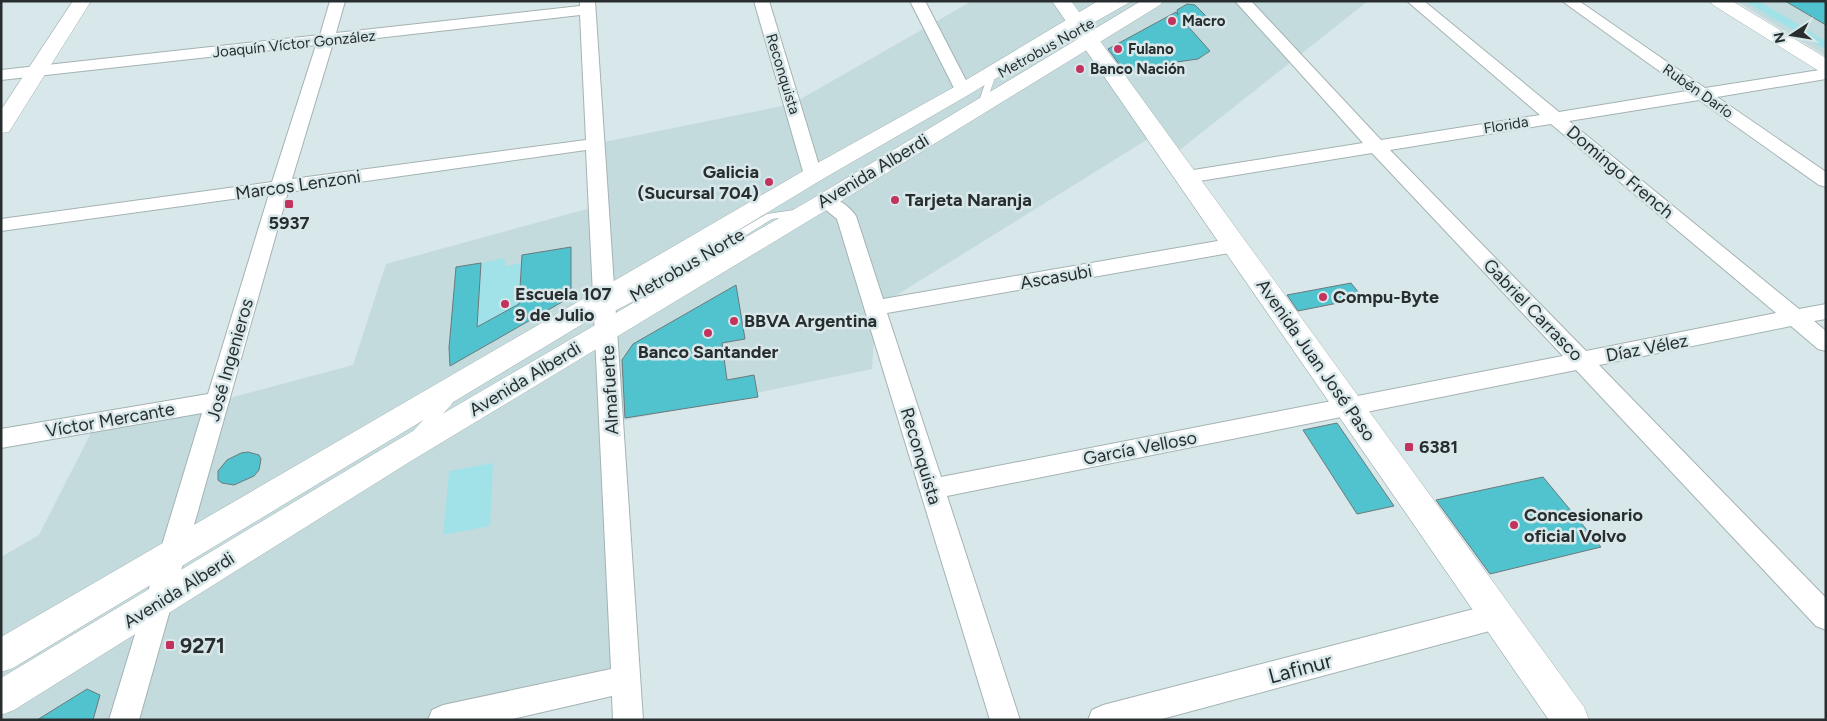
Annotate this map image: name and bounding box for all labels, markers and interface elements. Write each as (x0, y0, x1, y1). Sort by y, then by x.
north arrow (1767, 10, 1817, 60)
place label: Macro (1182, 12, 1226, 30)
street label: Metrobus Norte (995, 14, 1097, 82)
marker: Macro (1166, 15, 1178, 27)
street label: Joaquín Víctor González (211, 26, 377, 62)
street label: Reconquista (762, 31, 804, 117)
text: N (1770, 31, 1789, 45)
place label: Fulano (1128, 40, 1174, 58)
marker: Fulano (1112, 43, 1124, 55)
place label: Banco Nación (1090, 60, 1185, 78)
street label: Rubén Darío (1659, 60, 1737, 122)
marker: Banco Nación (1074, 63, 1086, 75)
street label: Florida (1482, 113, 1530, 137)
street label: Domingo French (1562, 121, 1678, 223)
street label: Avenida Alberdi (813, 129, 933, 213)
place label: Galicia (Sucursal 704) (637, 161, 759, 204)
street label: Marcos Lenzoni (234, 165, 362, 205)
marker: Galicia (Sucursal 704) (763, 176, 775, 188)
place label: Tarjeta Naranja (905, 189, 1032, 211)
marker: Tarjeta Naranja (889, 194, 901, 206)
marker: 5937 (283, 198, 295, 210)
place label: 5937 (269, 212, 309, 234)
street label: Metrobus Norte (626, 223, 748, 307)
street label: Gabriel Carrasco (1479, 254, 1587, 366)
street label: Ascasubi (1018, 260, 1094, 294)
street label: Avenida Juan José Paso (1252, 275, 1380, 445)
place label: Escuela 107 9 de Julio (515, 283, 612, 326)
place label: Compu-Byte (1333, 286, 1439, 308)
marker: Compu-Byte (1317, 291, 1329, 303)
street label: José Ingenieros (202, 296, 258, 424)
marker: Escuela 107 9 de Julio (499, 298, 511, 310)
place label: BBVA Argentina (744, 310, 877, 332)
marker: BBVA Argentina (728, 315, 740, 327)
marker: Banco Santander (702, 327, 714, 339)
street label: Díaz Vélez (1604, 329, 1690, 367)
street label: Avenida Alberdi (465, 337, 585, 421)
place label: Banco Santander (638, 341, 778, 363)
street label: Almafuerte (597, 344, 623, 435)
street label: Víctor Mercante (44, 398, 176, 442)
street label: Reconquista (896, 405, 946, 507)
street label: García Velloso (1081, 426, 1199, 470)
place label: 6381 (1419, 436, 1458, 458)
marker: 6381 (1403, 441, 1415, 453)
place label: Concesionario oficial Volvo (1524, 504, 1643, 547)
marker: Concesionario oficial Volvo (1508, 519, 1520, 531)
street label: Avenida Alberdi (119, 547, 239, 633)
place label: 9271 (180, 633, 225, 658)
marker: 9271 (164, 639, 176, 651)
street label: Lafinur (1265, 648, 1335, 688)

